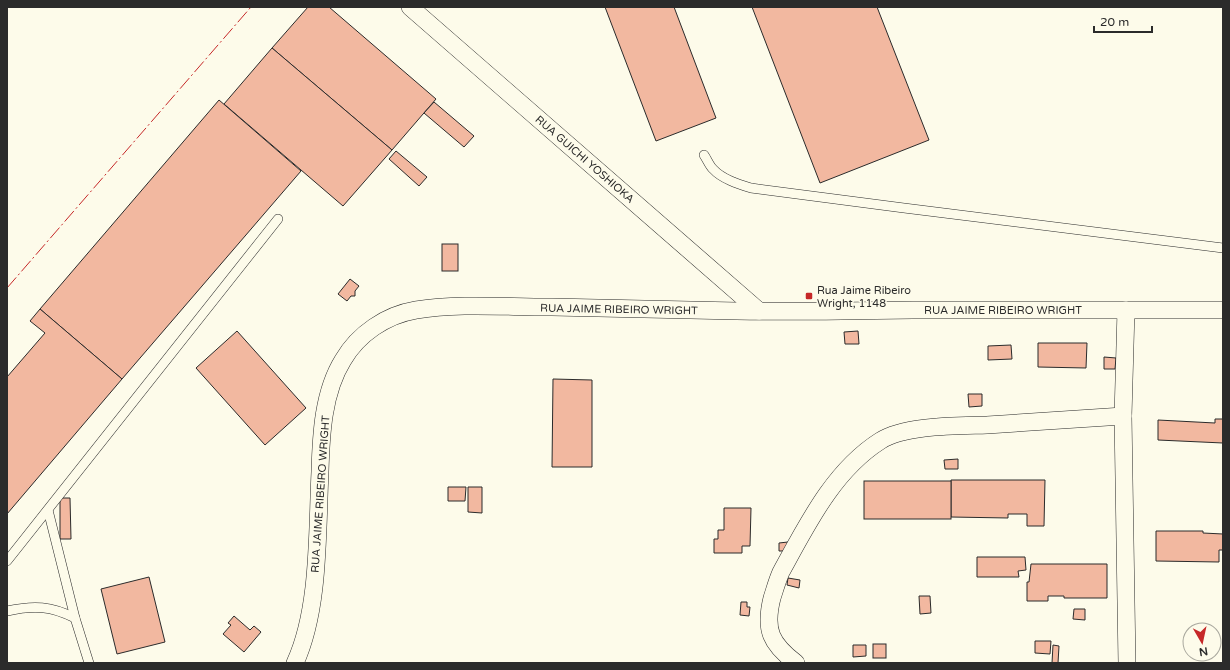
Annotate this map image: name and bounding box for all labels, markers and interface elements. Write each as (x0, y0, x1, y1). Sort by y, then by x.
scale bar (1094, 8, 1152, 34)
text: 20 m (1100, 15, 1129, 29)
street label: RUA GUICHI YOSHIOKA (533, 113, 637, 206)
place label: Rua Jaime Ribeiro Wright, 1148 (817, 284, 911, 310)
marker: Rua Jaime Ribeiro Wright, 1148 (804, 291, 814, 301)
street label: RUA JAIME RIBEIRO WRIGHT (540, 302, 698, 317)
street label: RUA JAIME RIBEIRO WRIGHT (924, 304, 1082, 317)
street label: RUA JAIME RIBEIRO WRIGHT (309, 415, 333, 573)
north arrow (1182, 622, 1222, 662)
text: N (1198, 644, 1209, 658)

